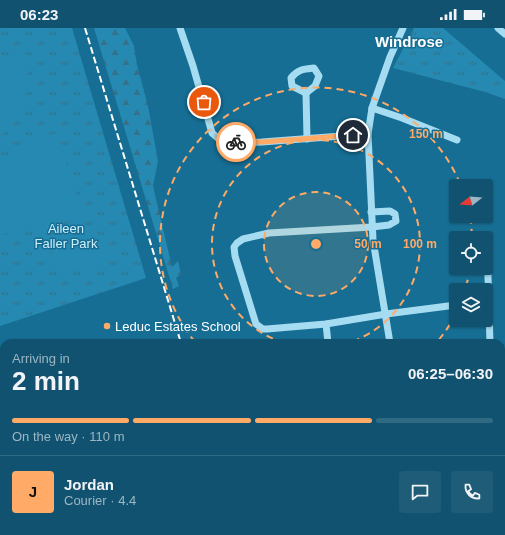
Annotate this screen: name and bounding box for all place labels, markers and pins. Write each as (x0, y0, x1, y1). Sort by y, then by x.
pin (187, 85, 221, 119)
pin (336, 118, 370, 152)
centre of rings (309, 237, 323, 251)
place label: Leduc Estates School (115, 319, 241, 334)
marker: Leduc Estates School (102, 321, 112, 331)

